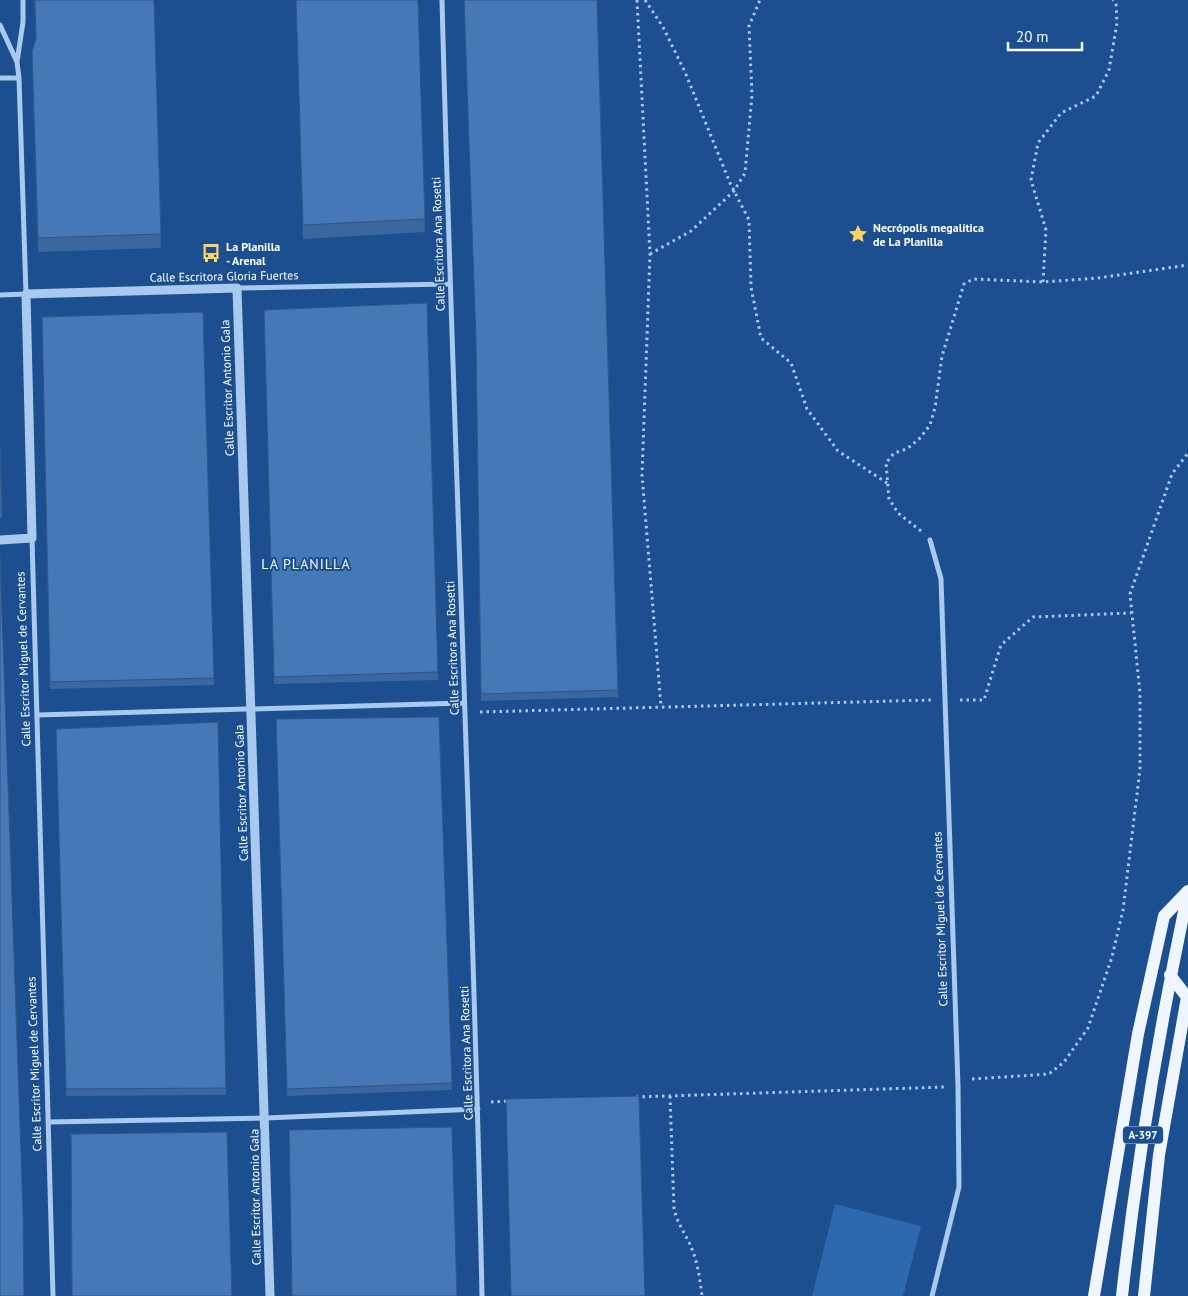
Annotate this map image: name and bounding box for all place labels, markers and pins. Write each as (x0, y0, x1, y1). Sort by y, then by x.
place label: Necrópolis megalítica de La Planilla (873, 220, 984, 249)
place icon: Necrópolis megalítica de La Planilla (847, 223, 869, 245)
place label: La Planilla - Arenal (226, 239, 280, 268)
bus stop icon: La Planilla - Arenal (200, 242, 222, 264)

